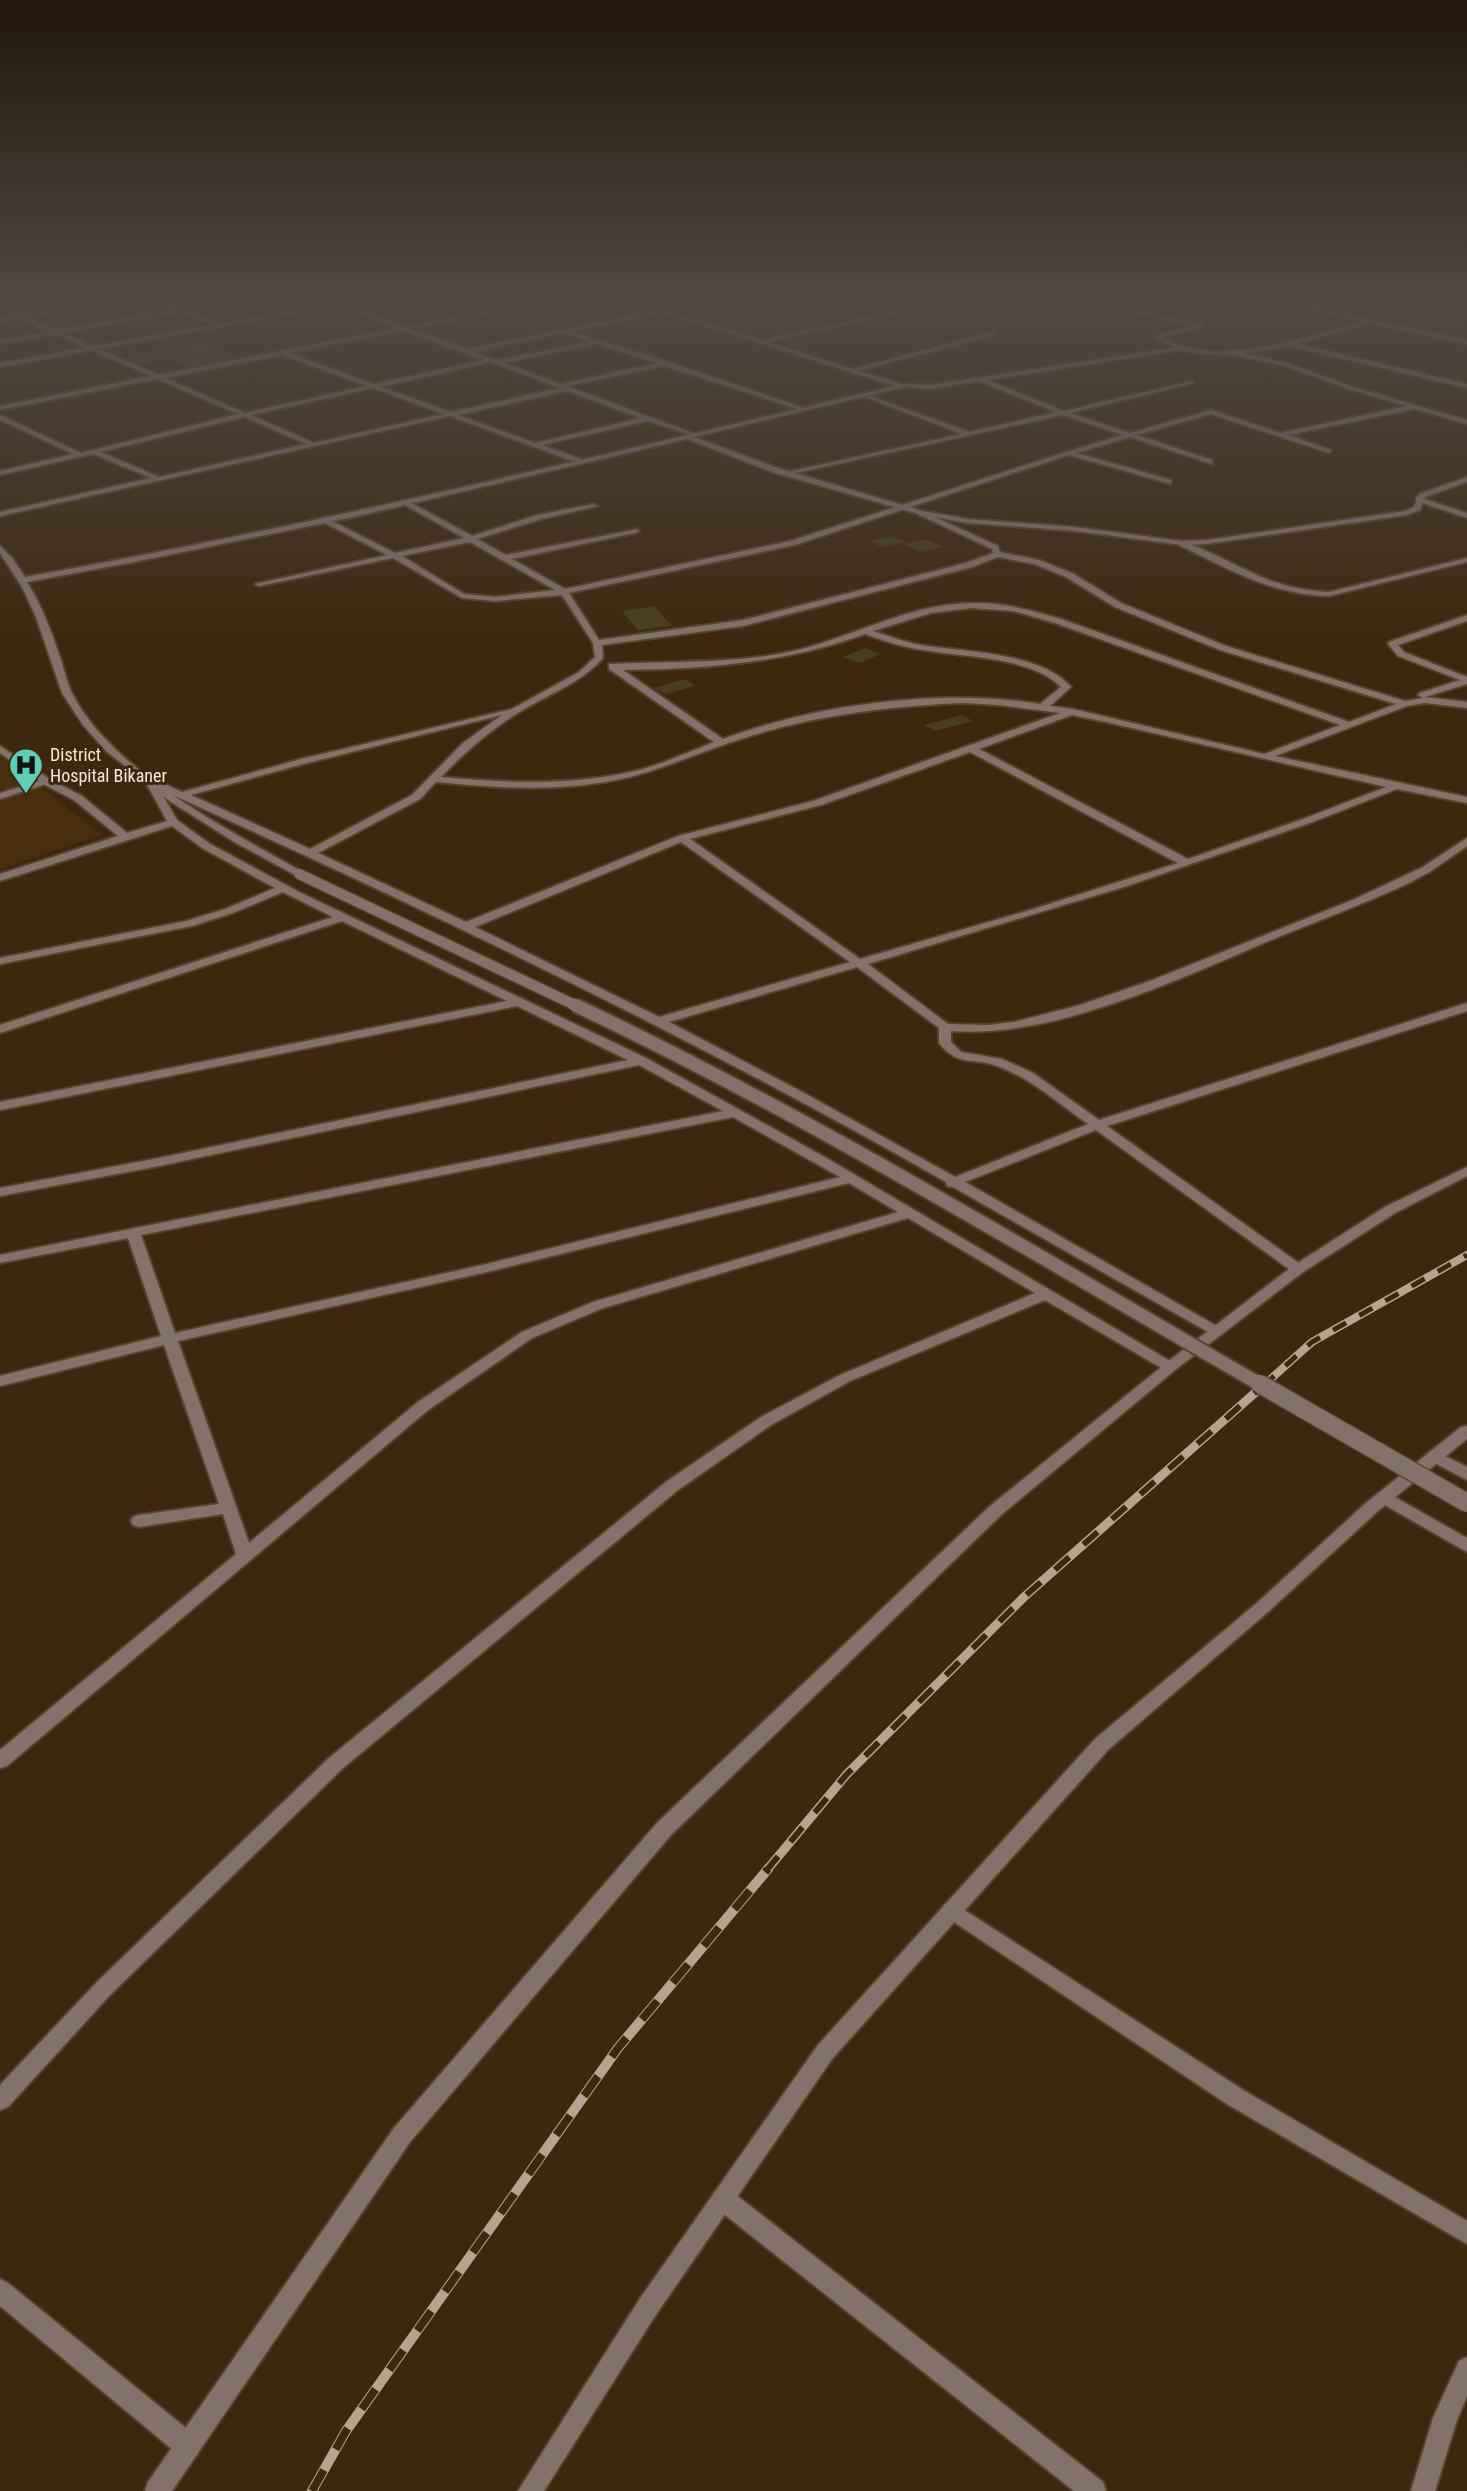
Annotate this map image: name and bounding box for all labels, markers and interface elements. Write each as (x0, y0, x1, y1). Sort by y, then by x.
place label: District Hospital Bikaner (50, 744, 167, 786)
hospital icon: District Hospital Bikaner (7, 746, 45, 795)

